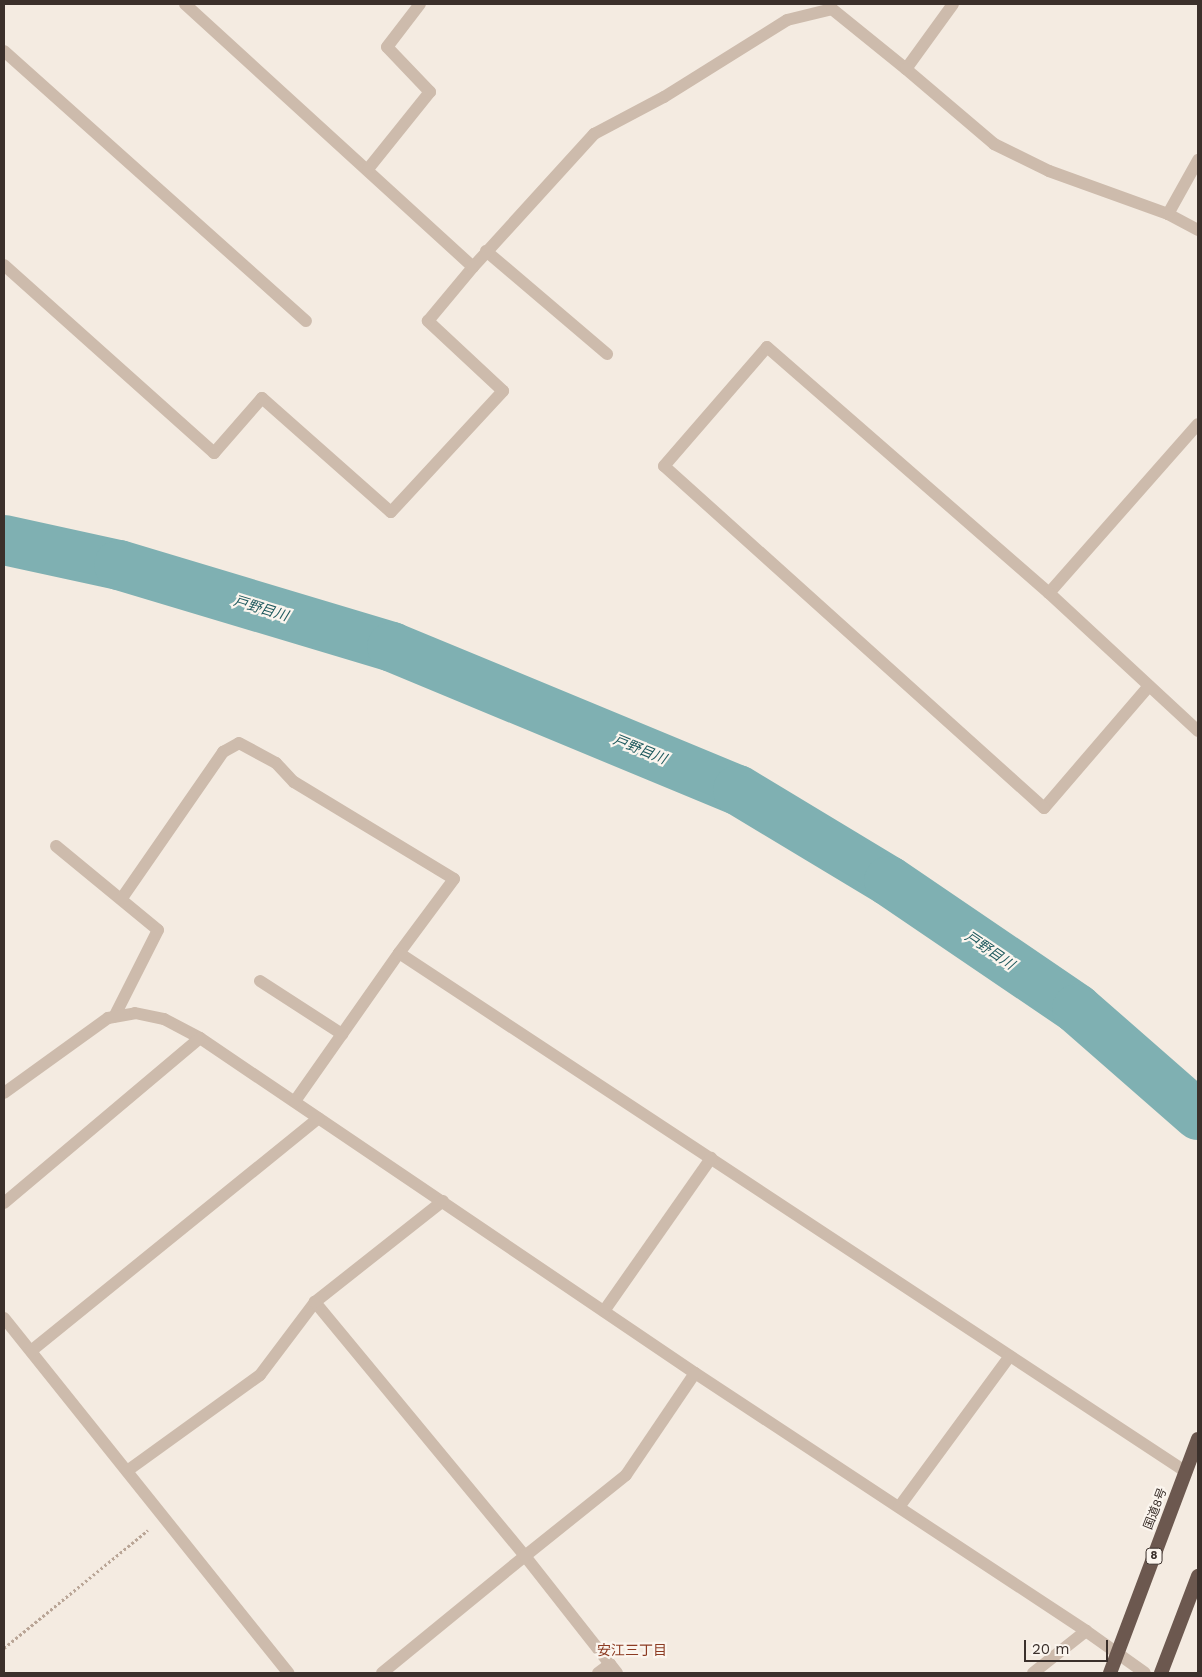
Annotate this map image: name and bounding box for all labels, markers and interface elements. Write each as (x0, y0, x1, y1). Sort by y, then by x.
water label: 戸野目川 (232, 592, 290, 624)
water label: 戸野目川 (611, 731, 669, 767)
water label: 戸野目川 (962, 927, 1018, 973)
street label: 国道8号 (1142, 1486, 1170, 1532)
road number: 8 (1145, 1548, 1163, 1564)
scale bar (1027, 1630, 1111, 1662)
text: 20 m (1032, 1640, 1070, 1658)
district label: 安江三丁目 (597, 1642, 667, 1658)

